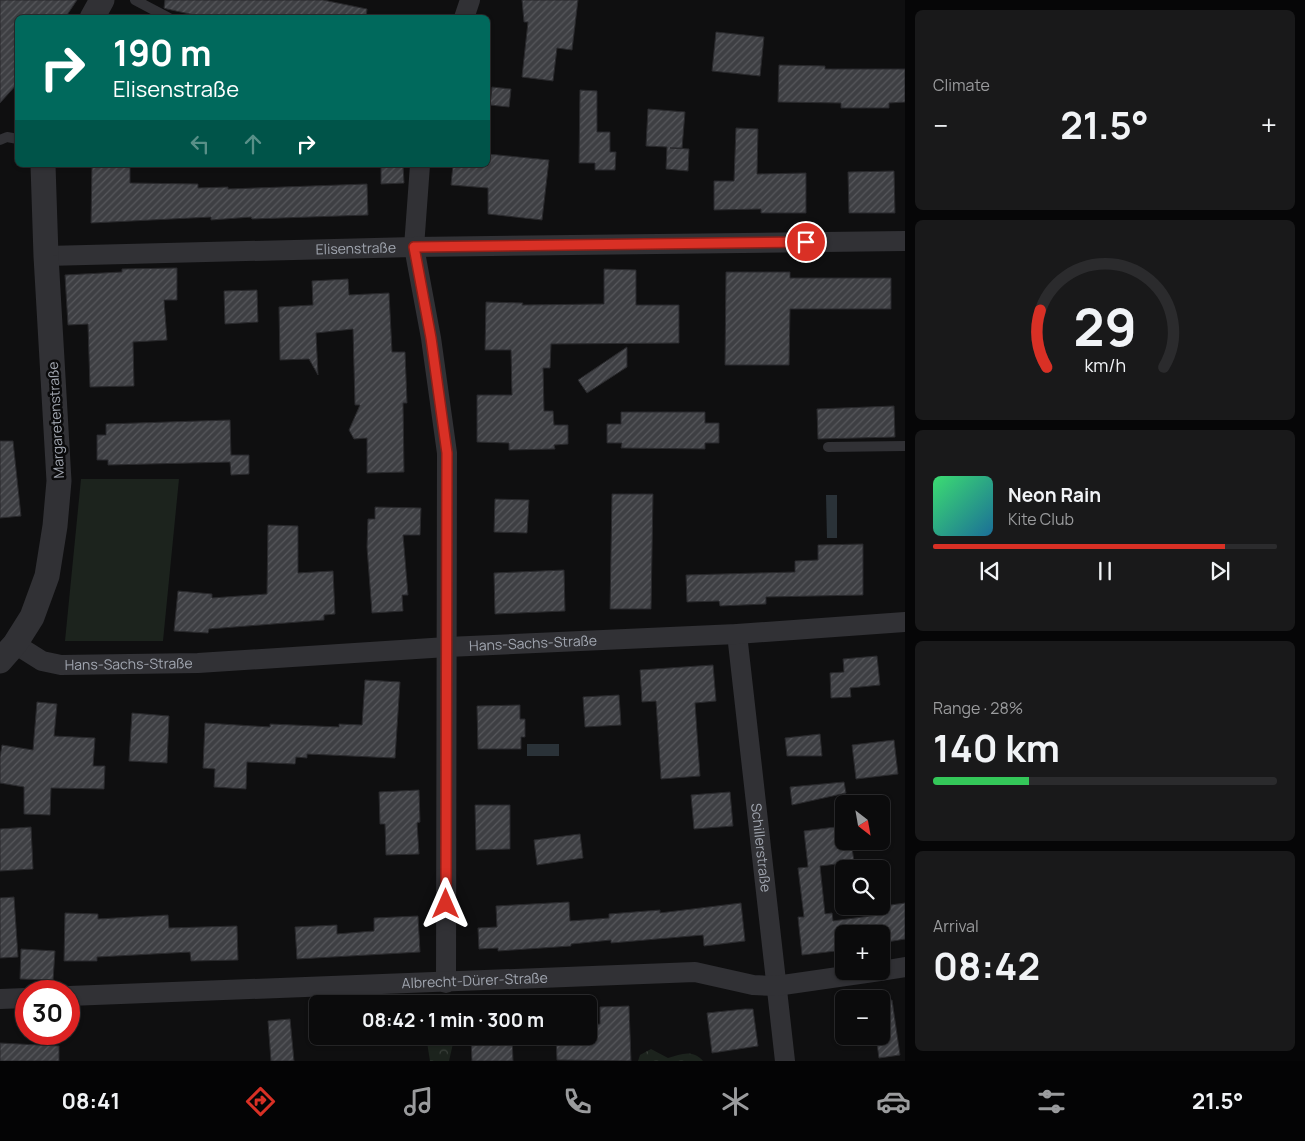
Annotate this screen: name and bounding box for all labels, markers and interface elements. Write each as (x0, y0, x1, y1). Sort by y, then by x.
text: 190 m (113, 29, 212, 77)
icon: right (30, 35, 95, 100)
text: Elisenstraße (113, 74, 239, 104)
text: Climate (933, 74, 990, 96)
text: 21.5° (1060, 98, 1149, 150)
text: − (933, 106, 948, 144)
text: + (1261, 106, 1277, 144)
icon: left (186, 130, 214, 158)
icon: ahead (239, 130, 267, 158)
icon: right (292, 130, 320, 158)
pin (785, 221, 827, 263)
icon: arrive (792, 228, 820, 256)
street label: Elisenstraße (316, 237, 396, 258)
text: 29 (1073, 291, 1137, 362)
text: km/h (1084, 353, 1126, 377)
street label: Margaretenstraße (43, 361, 68, 479)
text: Neon Rain (1008, 482, 1101, 508)
text: Kite Club (1008, 508, 1074, 530)
icon: previous (976, 557, 1004, 585)
icon: pause (1091, 557, 1119, 585)
icon: next (1206, 557, 1234, 585)
street label: Hans-Sachs-Straße (469, 630, 597, 655)
street label: Hans-Sachs-Straße (64, 653, 193, 674)
text: Range · 28% (933, 697, 1023, 719)
text: 140 km (933, 721, 1060, 773)
north arrow (835, 795, 890, 850)
map controls (835, 795, 890, 1045)
street label: Schillerstraße (747, 802, 776, 893)
button: search (835, 860, 890, 915)
position arrow (419, 877, 471, 929)
text: Arrival (933, 915, 979, 937)
button: + (835, 925, 890, 980)
text: 08:42 (933, 939, 1040, 991)
street label: Albrecht-Dürer-Straße (401, 968, 548, 992)
speed limit sign: 30 (15, 980, 80, 1045)
button: − (835, 990, 890, 1045)
text: 08:42 · 1 min · 300 m (362, 1007, 544, 1033)
icon: directions (243, 1084, 278, 1119)
icon: music (401, 1084, 436, 1119)
icon: phone (560, 1084, 595, 1119)
icon: climate (718, 1084, 753, 1119)
icon: car (876, 1084, 911, 1119)
icon: filters (1034, 1084, 1069, 1119)
text: 08:41 (62, 1086, 120, 1116)
text: 21.5° (1192, 1086, 1243, 1116)

